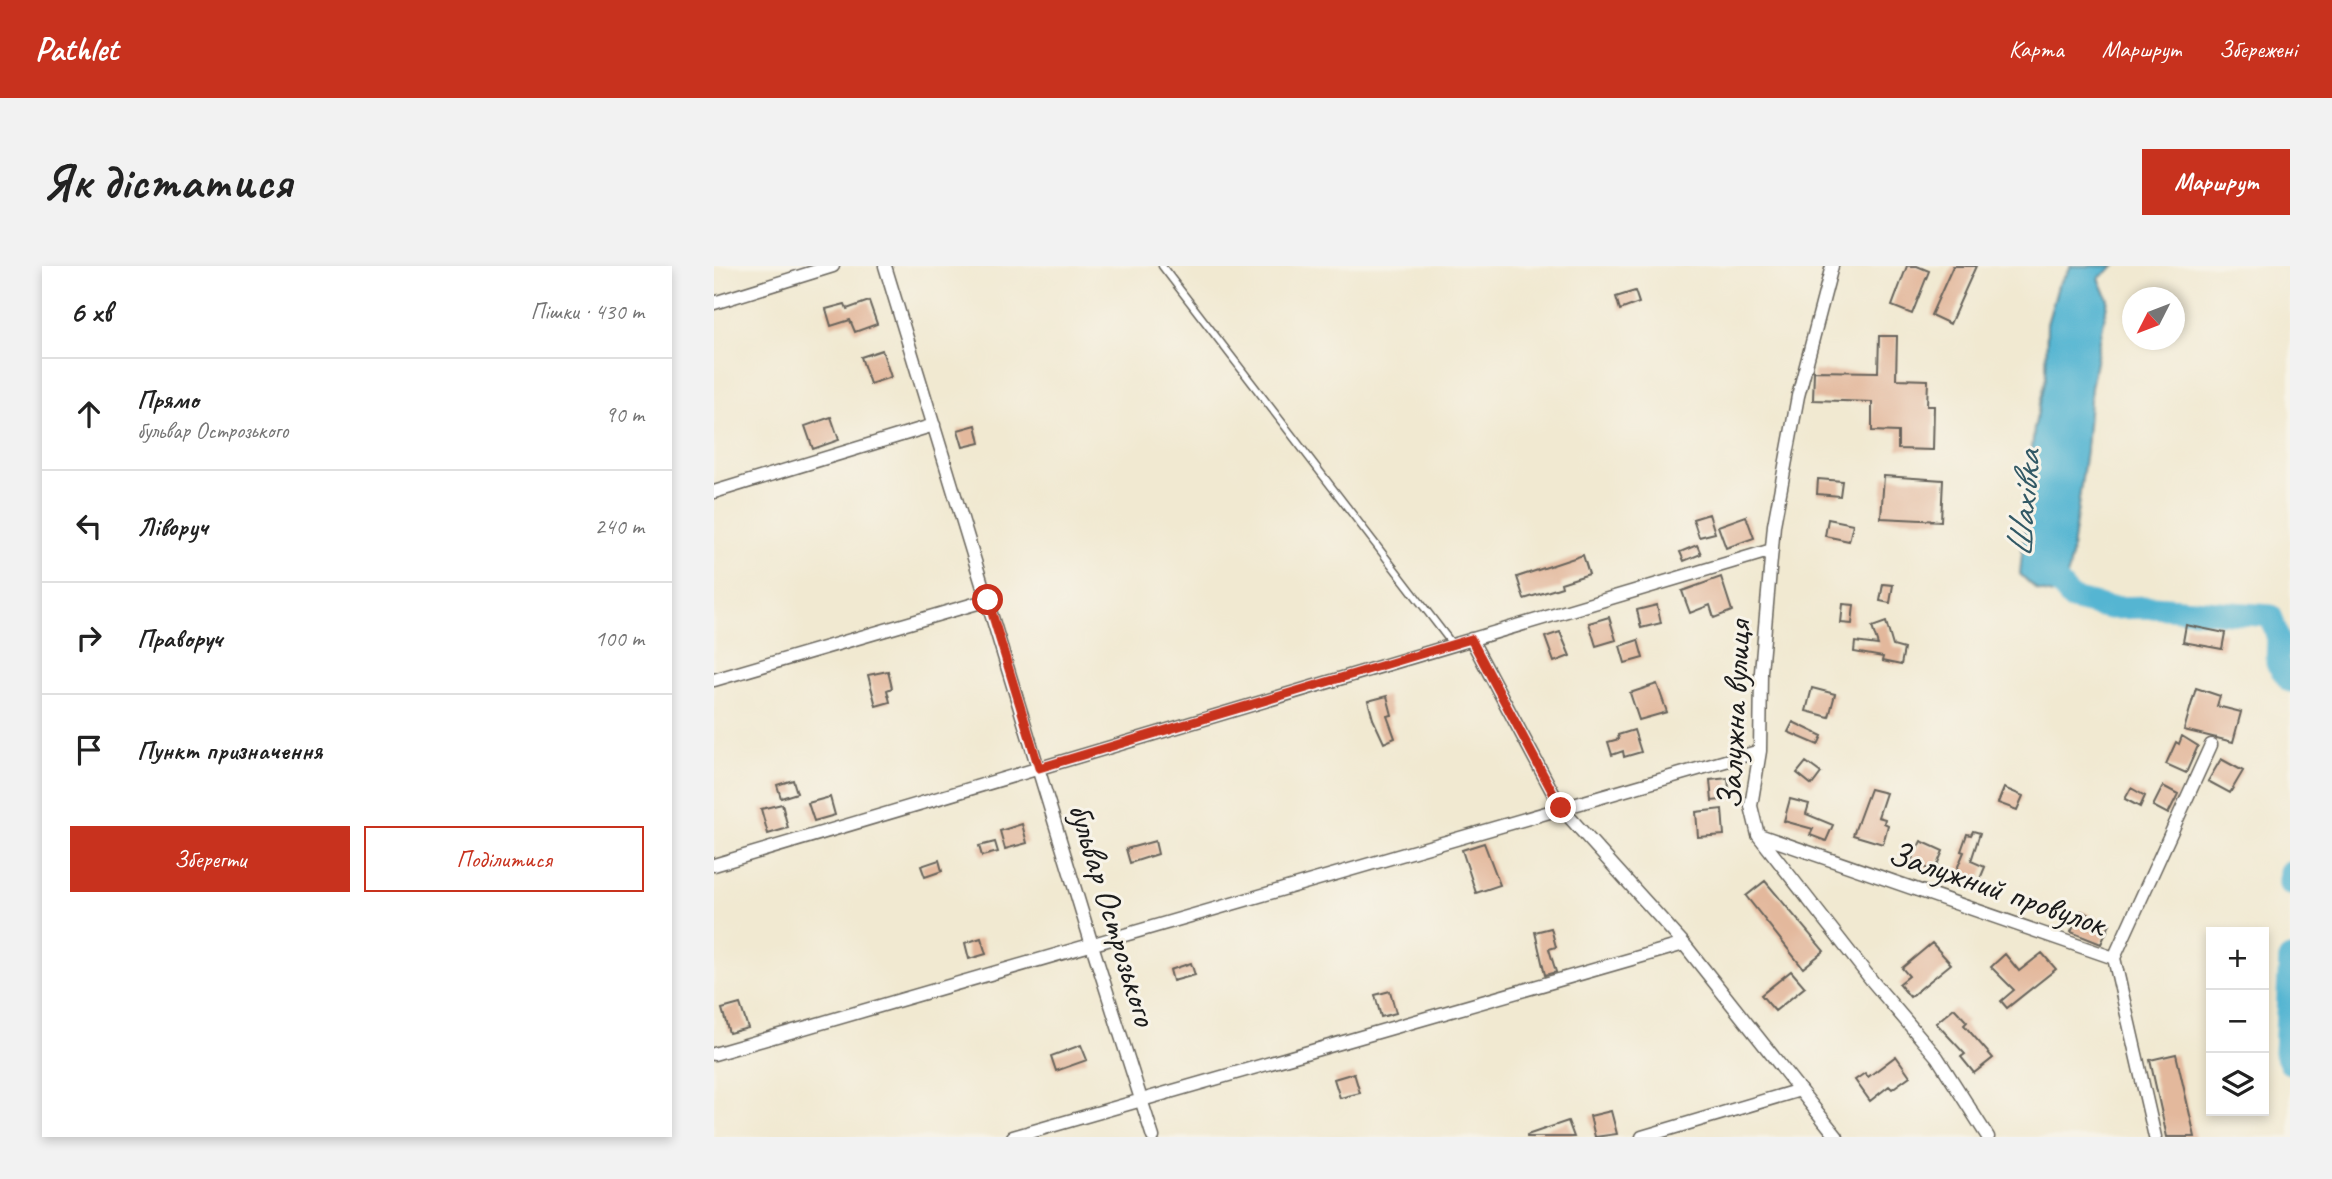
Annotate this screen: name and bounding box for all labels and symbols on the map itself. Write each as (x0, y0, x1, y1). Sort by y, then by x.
north arrow (2122, 287, 2185, 350)
water label: Шахівка (1995, 445, 2051, 559)
route start (972, 584, 1003, 615)
street label: Залужна вулиця (1707, 616, 1762, 811)
route end (1545, 792, 1576, 823)
street label: бульвар Острозького (1058, 797, 1169, 1032)
street label: Залужний провулок (1883, 830, 2115, 947)

